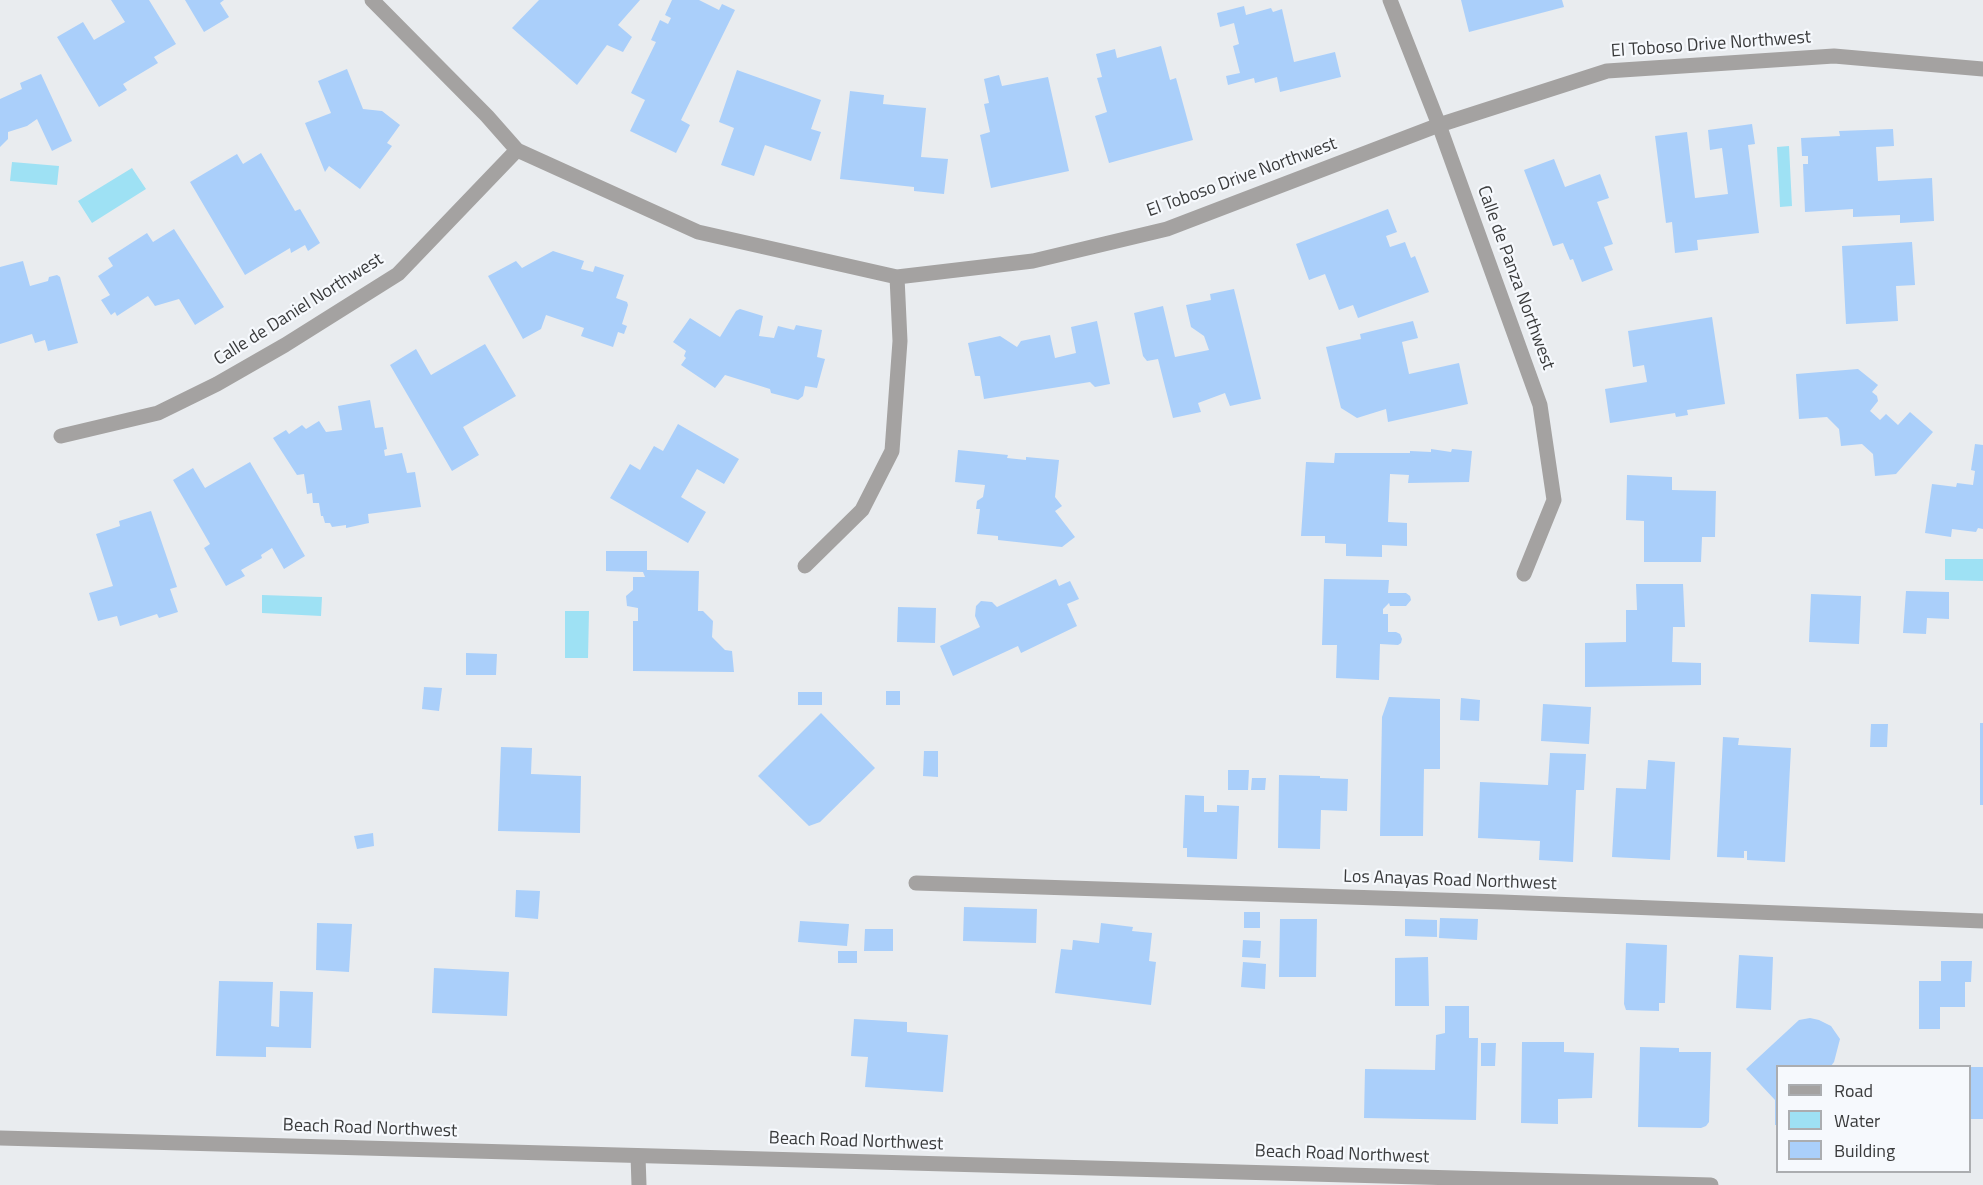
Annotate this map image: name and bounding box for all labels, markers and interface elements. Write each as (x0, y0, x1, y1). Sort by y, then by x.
street label: El Toboso Drive Northwest (1610, 27, 1812, 63)
street label: El Toboso Drive Northwest (1144, 134, 1340, 222)
street label: Calle de Panza Northwest (1472, 183, 1558, 373)
street label: Calle de Daniel Northwest (210, 249, 388, 371)
street label: Los Anayas Road Northwest (1343, 866, 1557, 896)
legend (1776, 1065, 1971, 1173)
text: Road (1834, 1077, 1873, 1104)
text: Water (1834, 1107, 1880, 1134)
street label: Beach Road Northwest (282, 1115, 458, 1143)
street label: Beach Road Northwest (768, 1128, 944, 1156)
text: Building (1834, 1137, 1895, 1164)
street label: Beach Road Northwest (1254, 1141, 1430, 1169)

